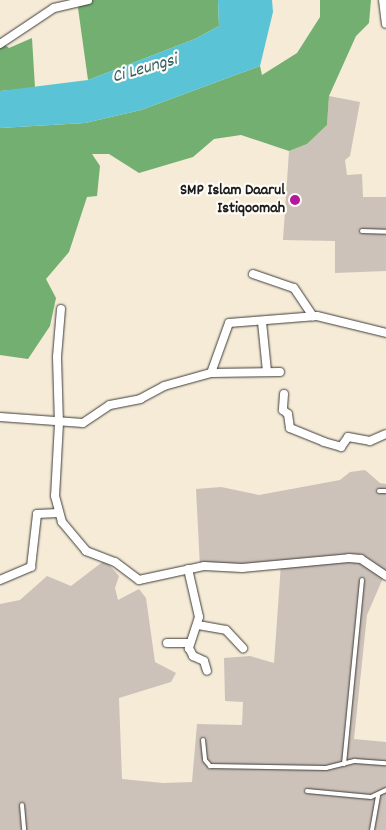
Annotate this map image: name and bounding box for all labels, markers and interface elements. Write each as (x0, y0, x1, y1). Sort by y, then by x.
water label: Ci Leungsi (110, 50, 180, 90)
place label: SMP Islam Daarul Istiqoomah (180, 181, 285, 219)
marker: SMP Islam Daarul Istiqoomah (289, 194, 301, 206)

